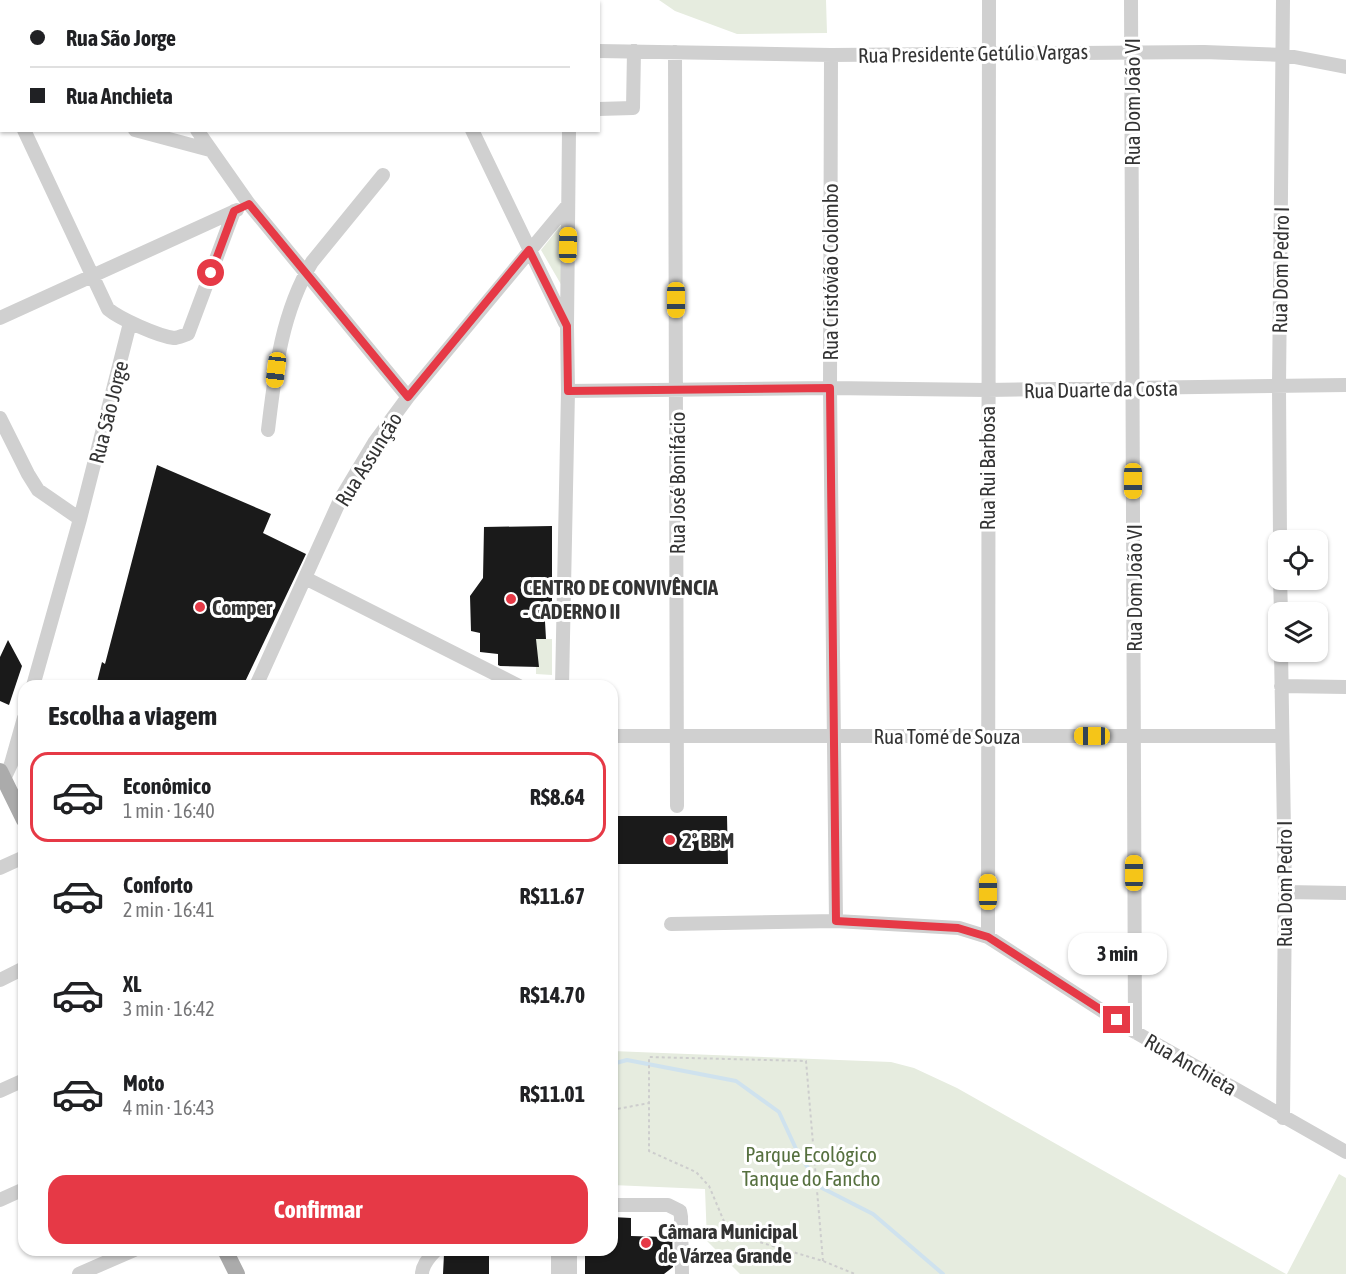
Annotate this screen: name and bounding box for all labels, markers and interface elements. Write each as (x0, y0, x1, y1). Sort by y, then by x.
text: Rua São Jorge (66, 25, 176, 51)
street label: Rua Dom João VI (1120, 38, 1144, 166)
street label: Rua Presidente Getúlio Vargas (858, 39, 1088, 67)
text: Rua Anchieta (66, 83, 173, 109)
street label: Rua Cristóvão Colombo (818, 183, 842, 361)
street label: Rua Dom Pedro I (1267, 206, 1293, 334)
car (559, 227, 577, 263)
route start (197, 259, 224, 286)
car (667, 282, 685, 318)
car (265, 351, 287, 389)
street label: Rua São Jorge (84, 358, 132, 466)
street label: Rua Duarte da Costa (1024, 376, 1178, 402)
street label: Rua Rui Barbosa (975, 406, 999, 530)
street label: Rua Assunção (330, 408, 406, 510)
street label: Rua José Bonifácio (665, 412, 689, 554)
car (1124, 463, 1142, 499)
street label: Rua Dom João VI (1122, 524, 1146, 652)
map controls (1268, 530, 1328, 662)
button: locate (1268, 530, 1328, 590)
place label: CENTRO DE CONVIVÊNCIA - CADERNO II (523, 575, 719, 623)
marker: CENTRO DE CONVIVÊNCIA - CADERNO II (504, 592, 518, 606)
place label: Comper (212, 595, 273, 619)
marker: Comper (193, 600, 207, 614)
button: layers (1268, 602, 1328, 662)
text: Escolha a viagem (48, 700, 217, 731)
street label: Rua Tomé de Souza (873, 724, 1021, 748)
car (1074, 727, 1110, 745)
icon: car (51, 770, 105, 824)
text: Econômico (123, 773, 211, 799)
text: R$8.64 (530, 784, 585, 810)
text: 1 min · 16:40 (123, 799, 215, 822)
street label: Rua Dom Pedro I (1272, 821, 1296, 947)
place label: 2º BBM (682, 828, 734, 852)
marker: 2º BBM (663, 833, 677, 847)
car (1125, 855, 1143, 891)
icon: car (51, 869, 105, 923)
text: Conforto (123, 872, 193, 898)
car (979, 874, 997, 910)
text: R$11.67 (519, 883, 585, 909)
text: 2 min · 16:41 (123, 898, 215, 921)
callout: 3 min (1068, 933, 1166, 975)
text: 3 min (1097, 942, 1138, 965)
icon: car (51, 968, 105, 1022)
text: XL (123, 971, 141, 997)
text: R$14.70 (519, 982, 585, 1008)
text: 3 min · 16:42 (123, 997, 215, 1020)
route end (1103, 1006, 1130, 1033)
street label: Rua Anchieta (1141, 1028, 1241, 1100)
icon: car (51, 1067, 105, 1121)
text: Moto (123, 1070, 165, 1096)
text: R$11.01 (519, 1081, 585, 1107)
text: 4 min · 16:43 (123, 1096, 215, 1119)
park label: Parque Ecológico Tanque do Fancho (742, 1142, 880, 1190)
button: Confirmar (48, 1175, 588, 1244)
place label: Câmara Municipal de Várzea Grande (658, 1219, 798, 1267)
marker: Câmara Municipal de Várzea Grande (639, 1236, 653, 1250)

